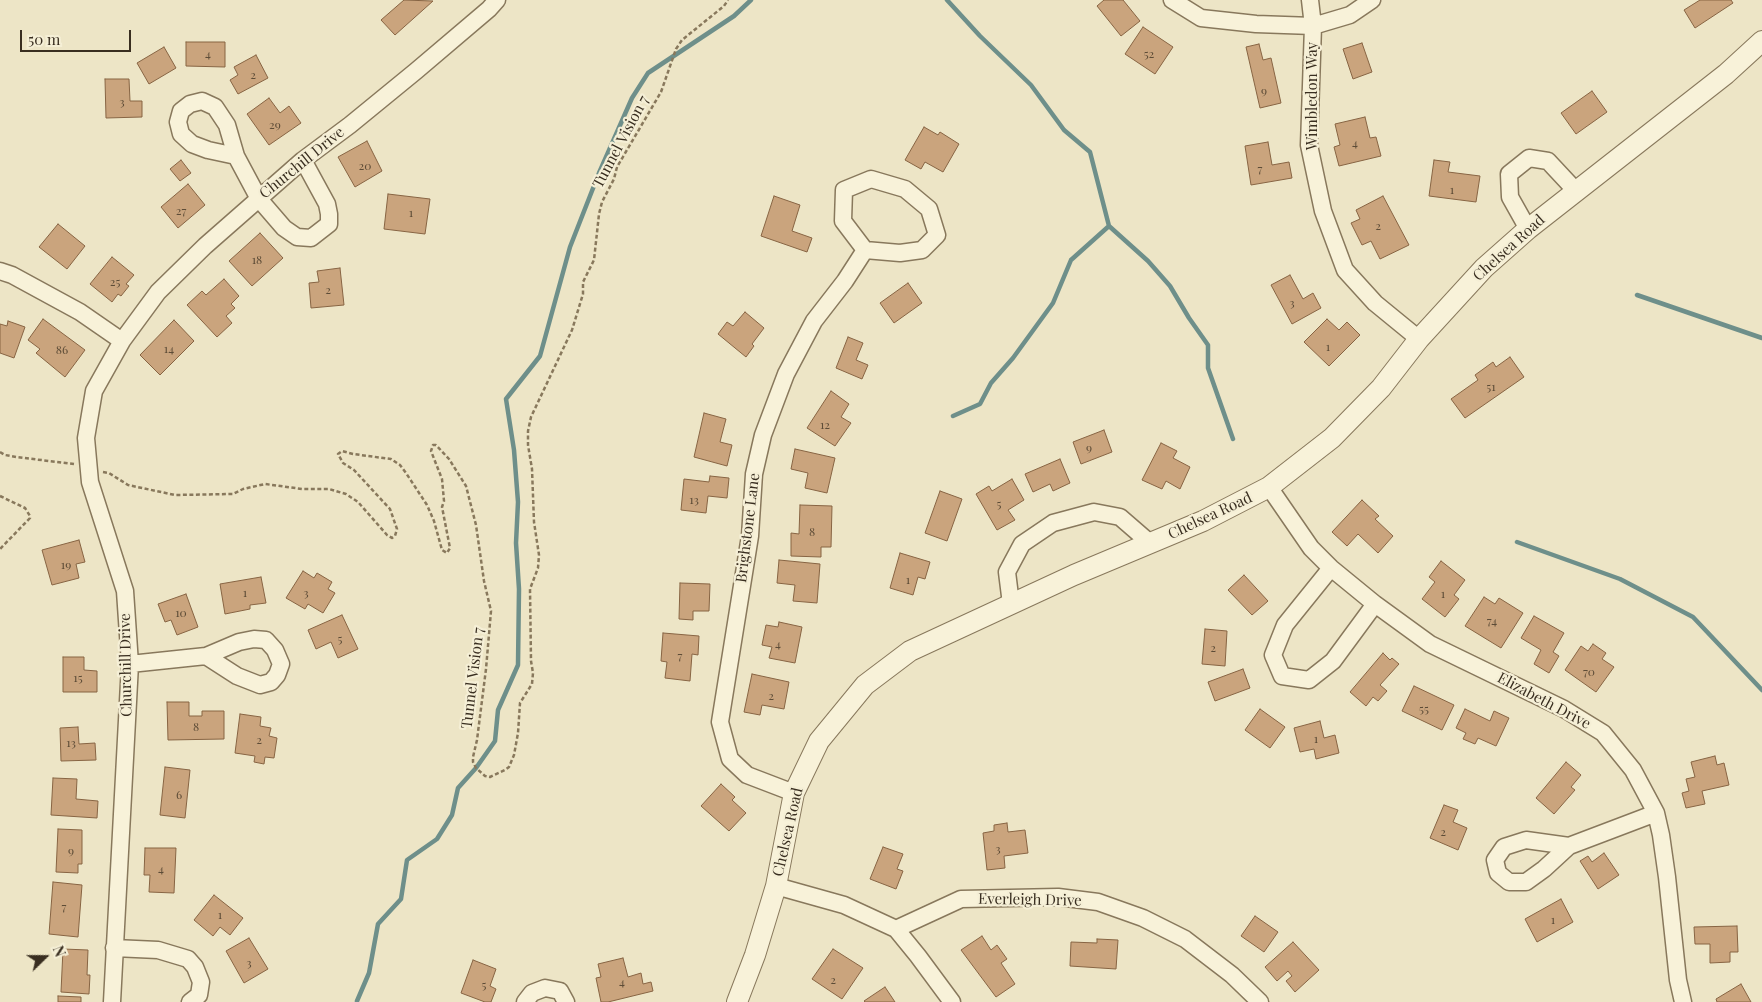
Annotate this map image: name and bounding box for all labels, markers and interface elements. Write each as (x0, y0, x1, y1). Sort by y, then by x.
scale bar (22, 20, 134, 52)
text: 50 m (28, 29, 60, 49)
street label: Wimbledon Way (1303, 42, 1321, 150)
house number: 4 (205, 47, 211, 61)
house number: 52 (1144, 47, 1154, 61)
house number: 2 (250, 68, 256, 82)
house number: 9 (1261, 84, 1267, 98)
street label: Tunnel Vision 7 (589, 93, 653, 191)
house number: 3 (119, 95, 125, 109)
house number: 29 (269, 118, 281, 132)
street label: Churchill Drive (256, 123, 348, 203)
house number: 4 (1352, 136, 1358, 150)
house number: 20 (359, 159, 371, 173)
house number: 7 (1258, 162, 1262, 176)
house number: 1 (1450, 183, 1454, 197)
house number: 27 (176, 204, 186, 218)
house number: 1 (409, 206, 413, 220)
street label: Chelsea Road (1469, 211, 1549, 285)
house number: 2 (1375, 219, 1381, 233)
house number: 18 (252, 253, 262, 267)
house number: 25 (110, 275, 120, 289)
house number: 2 (325, 283, 331, 297)
house number: 3 (1289, 296, 1295, 310)
house number: 1 (1326, 340, 1330, 354)
house number: 14 (164, 342, 174, 356)
house number: 86 (56, 343, 68, 357)
house number: 51 (1486, 380, 1496, 394)
house number: 12 (820, 418, 830, 432)
house number: 9 (1086, 441, 1092, 455)
street label: Brighstone Lane (732, 472, 764, 584)
street label: Chelsea Road (1165, 489, 1255, 543)
house number: 13 (689, 493, 699, 507)
house number: 5 (997, 497, 1001, 511)
house number: 8 (809, 525, 815, 539)
house number: 19 (61, 558, 71, 572)
house number: 1 (906, 573, 910, 587)
house number: 1 (243, 586, 247, 600)
house number: 3 (303, 586, 309, 600)
house number: 1 (1441, 587, 1445, 601)
house number: 10 (175, 606, 187, 620)
street label: Churchill Drive (116, 613, 136, 717)
house number: 74 (1487, 614, 1497, 628)
street label: Tunnel Vision 7 (458, 626, 488, 730)
house number: 5 (338, 632, 342, 646)
house number: 4 (775, 637, 781, 651)
house number: 2 (1210, 641, 1216, 655)
house number: 7 (678, 649, 682, 663)
house number: 70 (1583, 665, 1595, 679)
street label: Elizabeth Drive (1494, 669, 1594, 733)
house number: 15 (73, 671, 83, 685)
house number: 2 (768, 689, 774, 703)
house number: 55 (1419, 702, 1429, 716)
house number: 8 (193, 720, 199, 734)
house number: 1 (1314, 732, 1318, 746)
house number: 2 (256, 733, 262, 747)
house number: 13 (66, 736, 76, 750)
street label: Chelsea Road (769, 786, 807, 878)
house number: 6 (176, 788, 182, 802)
house number: 2 (1440, 825, 1446, 839)
house number: 3 (995, 842, 1001, 856)
house number: 9 (68, 844, 74, 858)
house number: 4 (158, 862, 164, 876)
street label: Everleigh Drive (978, 890, 1082, 910)
house number: 7 (62, 900, 66, 914)
house number: 1 (218, 908, 222, 922)
house number: 1 (1551, 913, 1555, 927)
north arrow (20, 932, 70, 982)
text: N (49, 943, 70, 959)
house number: 3 (246, 956, 252, 970)
house number: 2 (830, 973, 836, 987)
house number: 4 (619, 975, 625, 989)
house number: 5 (482, 978, 486, 992)

